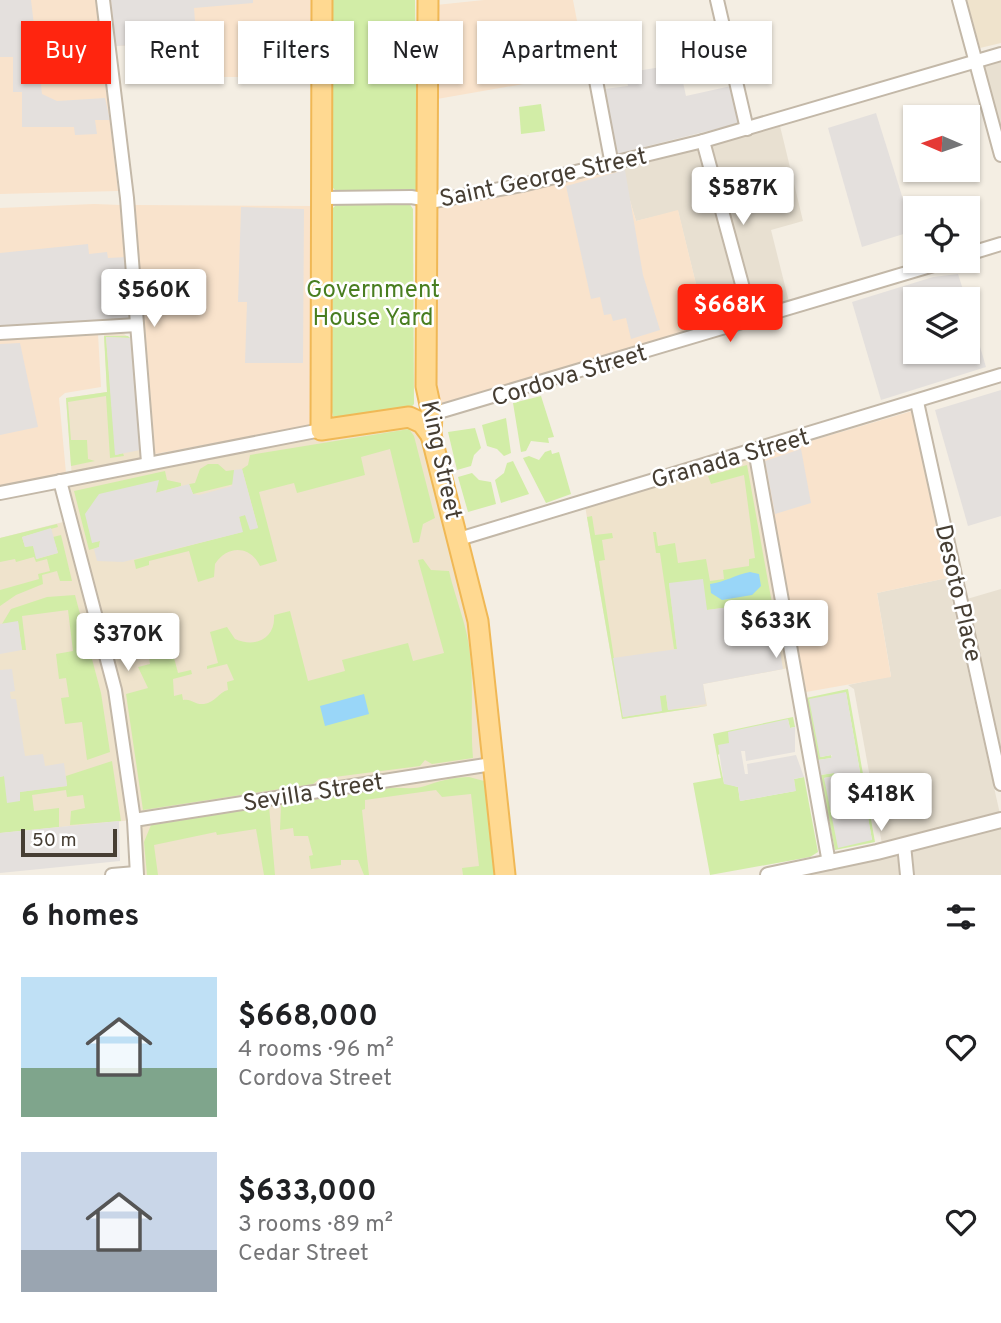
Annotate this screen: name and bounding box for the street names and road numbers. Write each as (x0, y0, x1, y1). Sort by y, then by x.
street label: Saint George Street (437, 142, 650, 216)
street label: Cordova Street (488, 339, 651, 415)
street label: King Street (413, 398, 467, 523)
street label: Granada Street (648, 423, 813, 497)
street label: Desoto Place (927, 522, 987, 665)
street label: Sevilla Street (241, 768, 386, 820)

